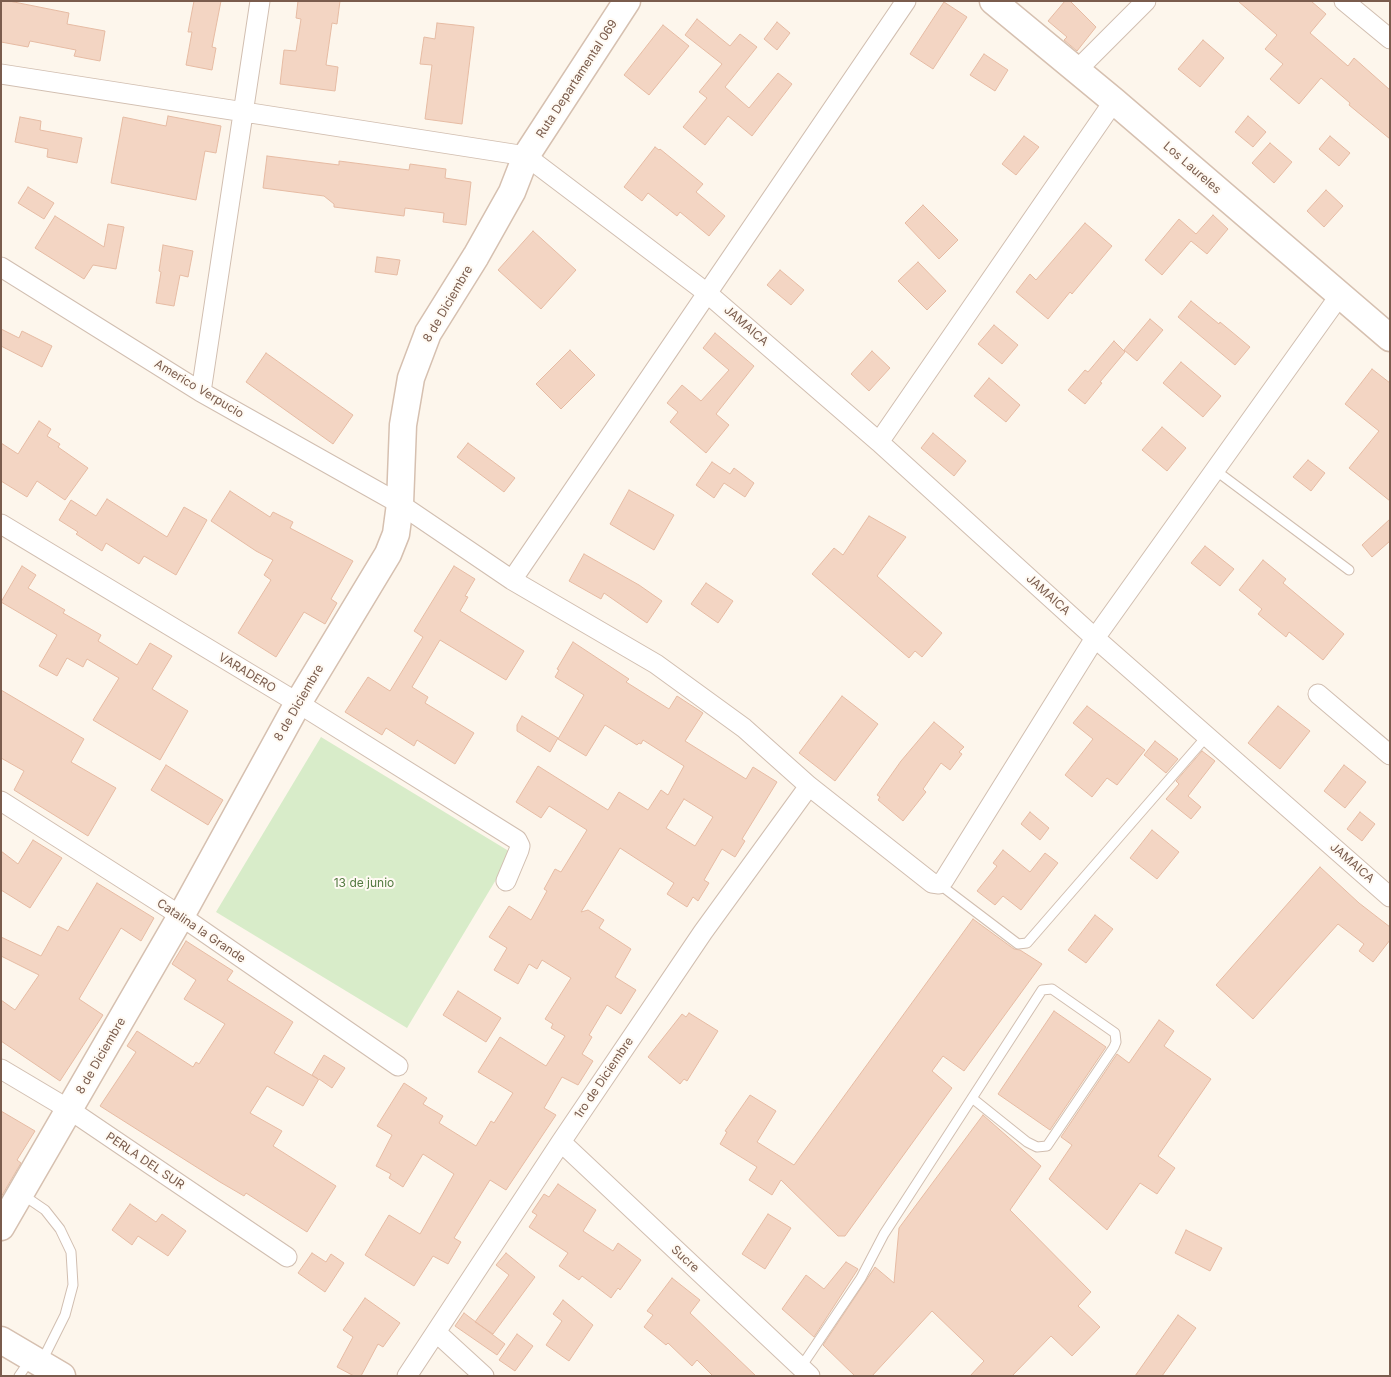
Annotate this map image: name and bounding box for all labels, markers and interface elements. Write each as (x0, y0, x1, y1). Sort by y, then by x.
street label: Ruta Departamental 069 (533, 17, 621, 141)
street label: Los Laureles (1160, 139, 1224, 197)
street label: 8 de Diciembre (420, 263, 476, 345)
street label: JAMAICA (721, 303, 771, 349)
street label: Americo Verpucio (152, 357, 246, 421)
street label: JAMAICA (1023, 572, 1073, 618)
street label: VARADERO (216, 650, 278, 696)
street label: 8 de Diciembre (271, 662, 327, 744)
street label: JAMAICA (1327, 840, 1377, 886)
park label: 13 de junio (334, 876, 394, 890)
street label: Catalina la Grande (154, 896, 248, 966)
street label: 8 de Diciembre (73, 1015, 129, 1097)
street label: 1ro de Diciembre (571, 1035, 637, 1121)
street label: PERLA DEL SUR (103, 1129, 187, 1193)
street label: Sucre (668, 1242, 702, 1276)

